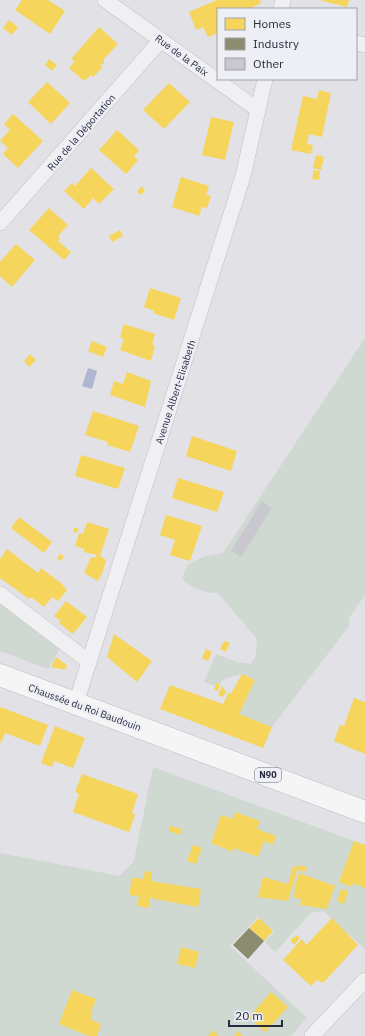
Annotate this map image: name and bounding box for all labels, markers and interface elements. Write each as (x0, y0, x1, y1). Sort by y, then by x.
legend (217, 8, 357, 80)
text: Homes (253, 16, 291, 31)
street label: Rue de la Paix (152, 32, 211, 79)
text: Industry (253, 36, 299, 51)
text: Other (253, 56, 284, 71)
street label: Rue de la Déportation (45, 91, 118, 173)
street label: Avenue Albert-Elisabeth (152, 338, 198, 446)
street label: Chaussée du Roi Baudouin (27, 681, 143, 734)
road number: N90 (255, 768, 281, 782)
scale bar (229, 1002, 282, 1028)
text: 20 m (235, 1008, 263, 1023)

